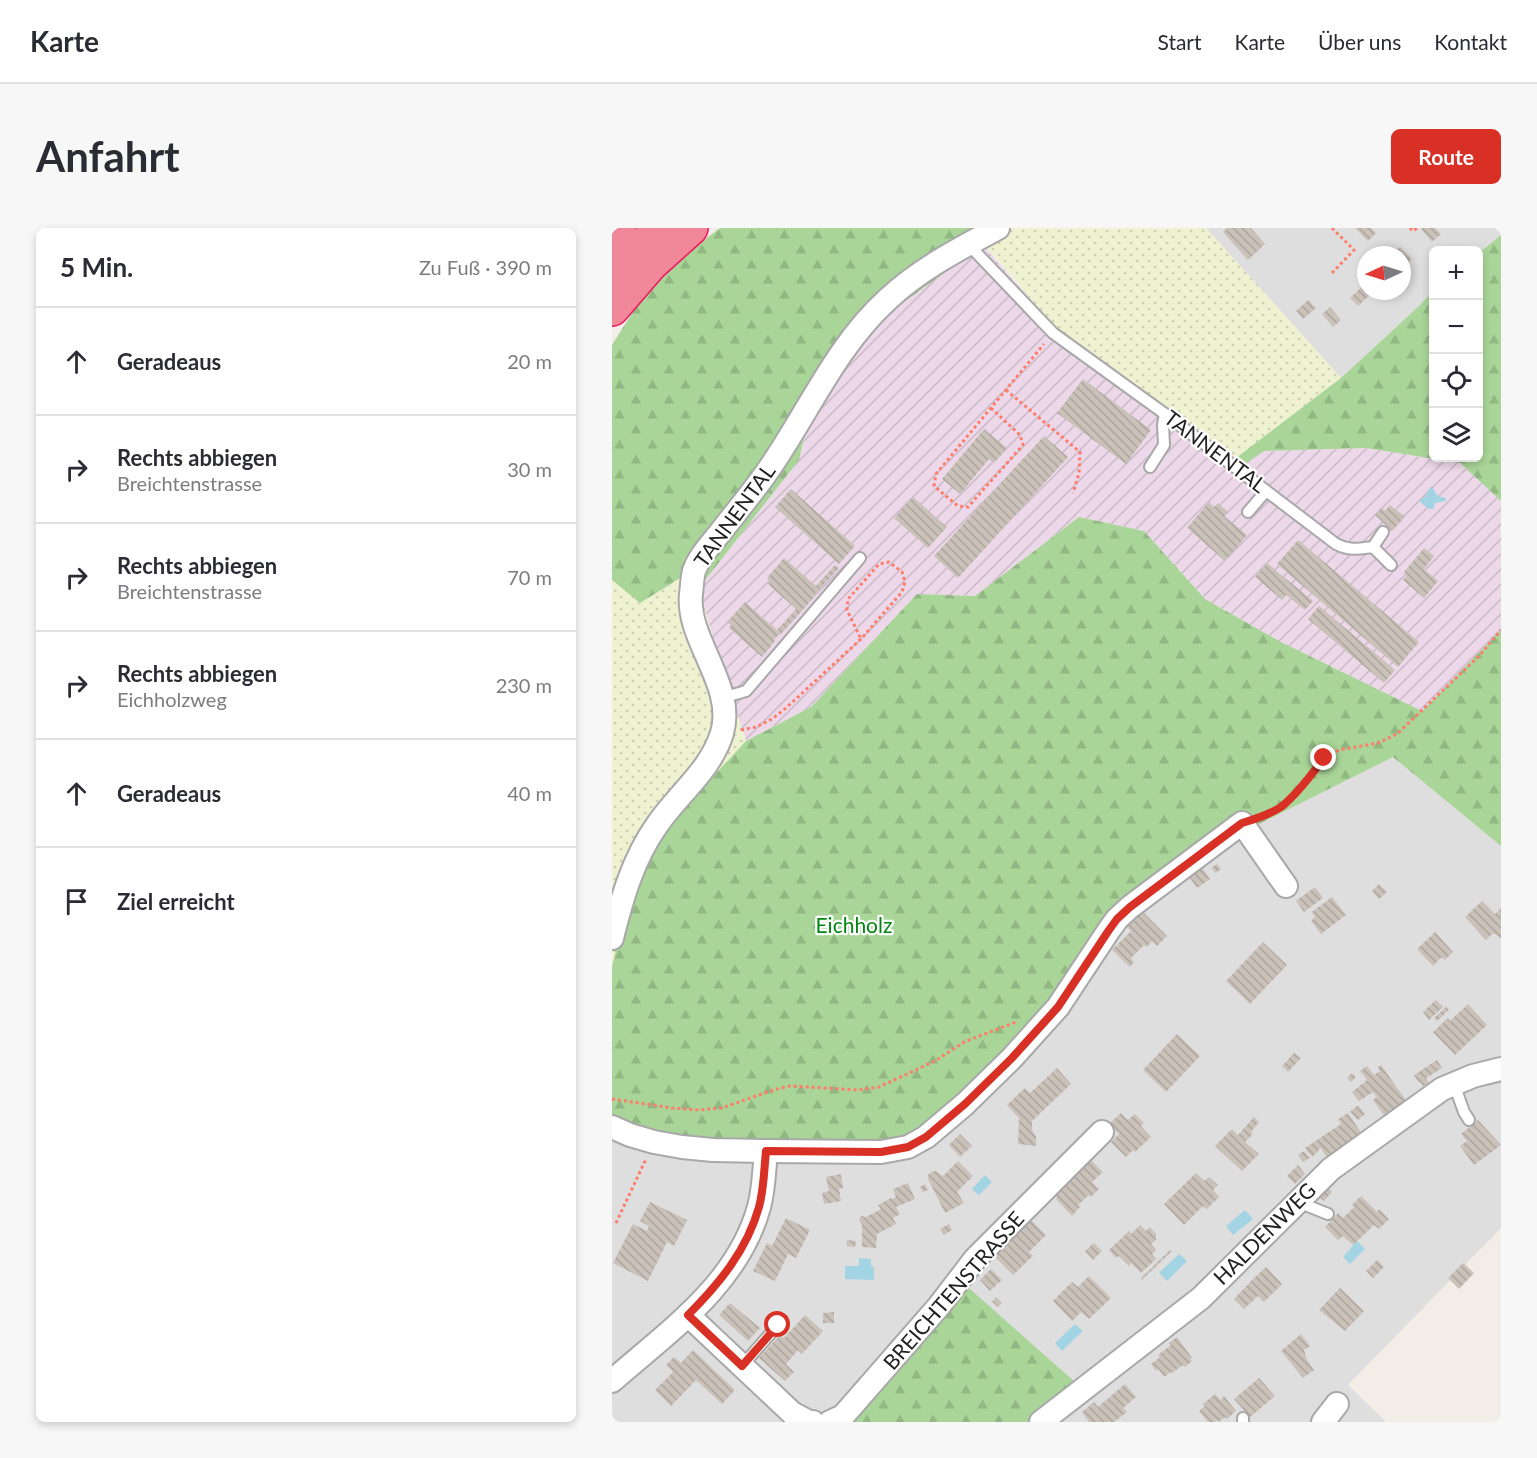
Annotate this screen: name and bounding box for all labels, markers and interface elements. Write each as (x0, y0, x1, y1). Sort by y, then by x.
text: Karte (30, 24, 99, 58)
text: Start (1157, 29, 1202, 54)
text: Karte (1235, 29, 1285, 54)
text: Über uns (1318, 29, 1401, 54)
text: Kontakt (1434, 29, 1507, 54)
button: Route (1391, 129, 1501, 184)
text: Anfahrt (36, 131, 180, 181)
north arrow (1357, 246, 1411, 300)
map controls (1429, 246, 1483, 462)
button: + (1429, 246, 1483, 300)
text: 5 Min. (60, 251, 133, 283)
text: Zu Fuß · 390 m (419, 255, 552, 279)
button: − (1429, 300, 1483, 354)
icon: ahead (60, 345, 93, 378)
text: Geradeaus (117, 348, 221, 375)
text: 20 m (507, 349, 552, 373)
button: locate (1429, 354, 1483, 408)
street label: TANNENTAL (1160, 404, 1272, 497)
button: layers (1429, 408, 1483, 462)
text: Rechts abbiegen (117, 444, 277, 471)
icon: right (60, 453, 93, 486)
text: 30 m (507, 457, 552, 481)
street label: TANNENTAL (688, 459, 780, 572)
text: Breichtenstrasse (117, 471, 262, 495)
text: Rechts abbiegen (117, 552, 277, 579)
icon: right (60, 561, 93, 594)
text: 70 m (507, 565, 552, 589)
text: Breichtenstrasse (117, 579, 262, 603)
text: Rechts abbiegen (117, 660, 277, 687)
icon: right (60, 669, 93, 702)
text: 230 m (496, 673, 552, 697)
text: Eichholzweg (117, 687, 227, 711)
route end (1310, 744, 1336, 770)
icon: ahead (60, 777, 93, 810)
text: Geradeaus (117, 780, 221, 807)
text: 40 m (507, 781, 552, 805)
icon: arrive (60, 885, 93, 918)
text: Ziel erreicht (117, 888, 235, 915)
park label: Eichholz (816, 912, 892, 937)
street label: HALDENWEG (1208, 1177, 1320, 1289)
street label: BREICHTENSTRASSE (877, 1206, 1028, 1374)
route start (764, 1311, 790, 1337)

